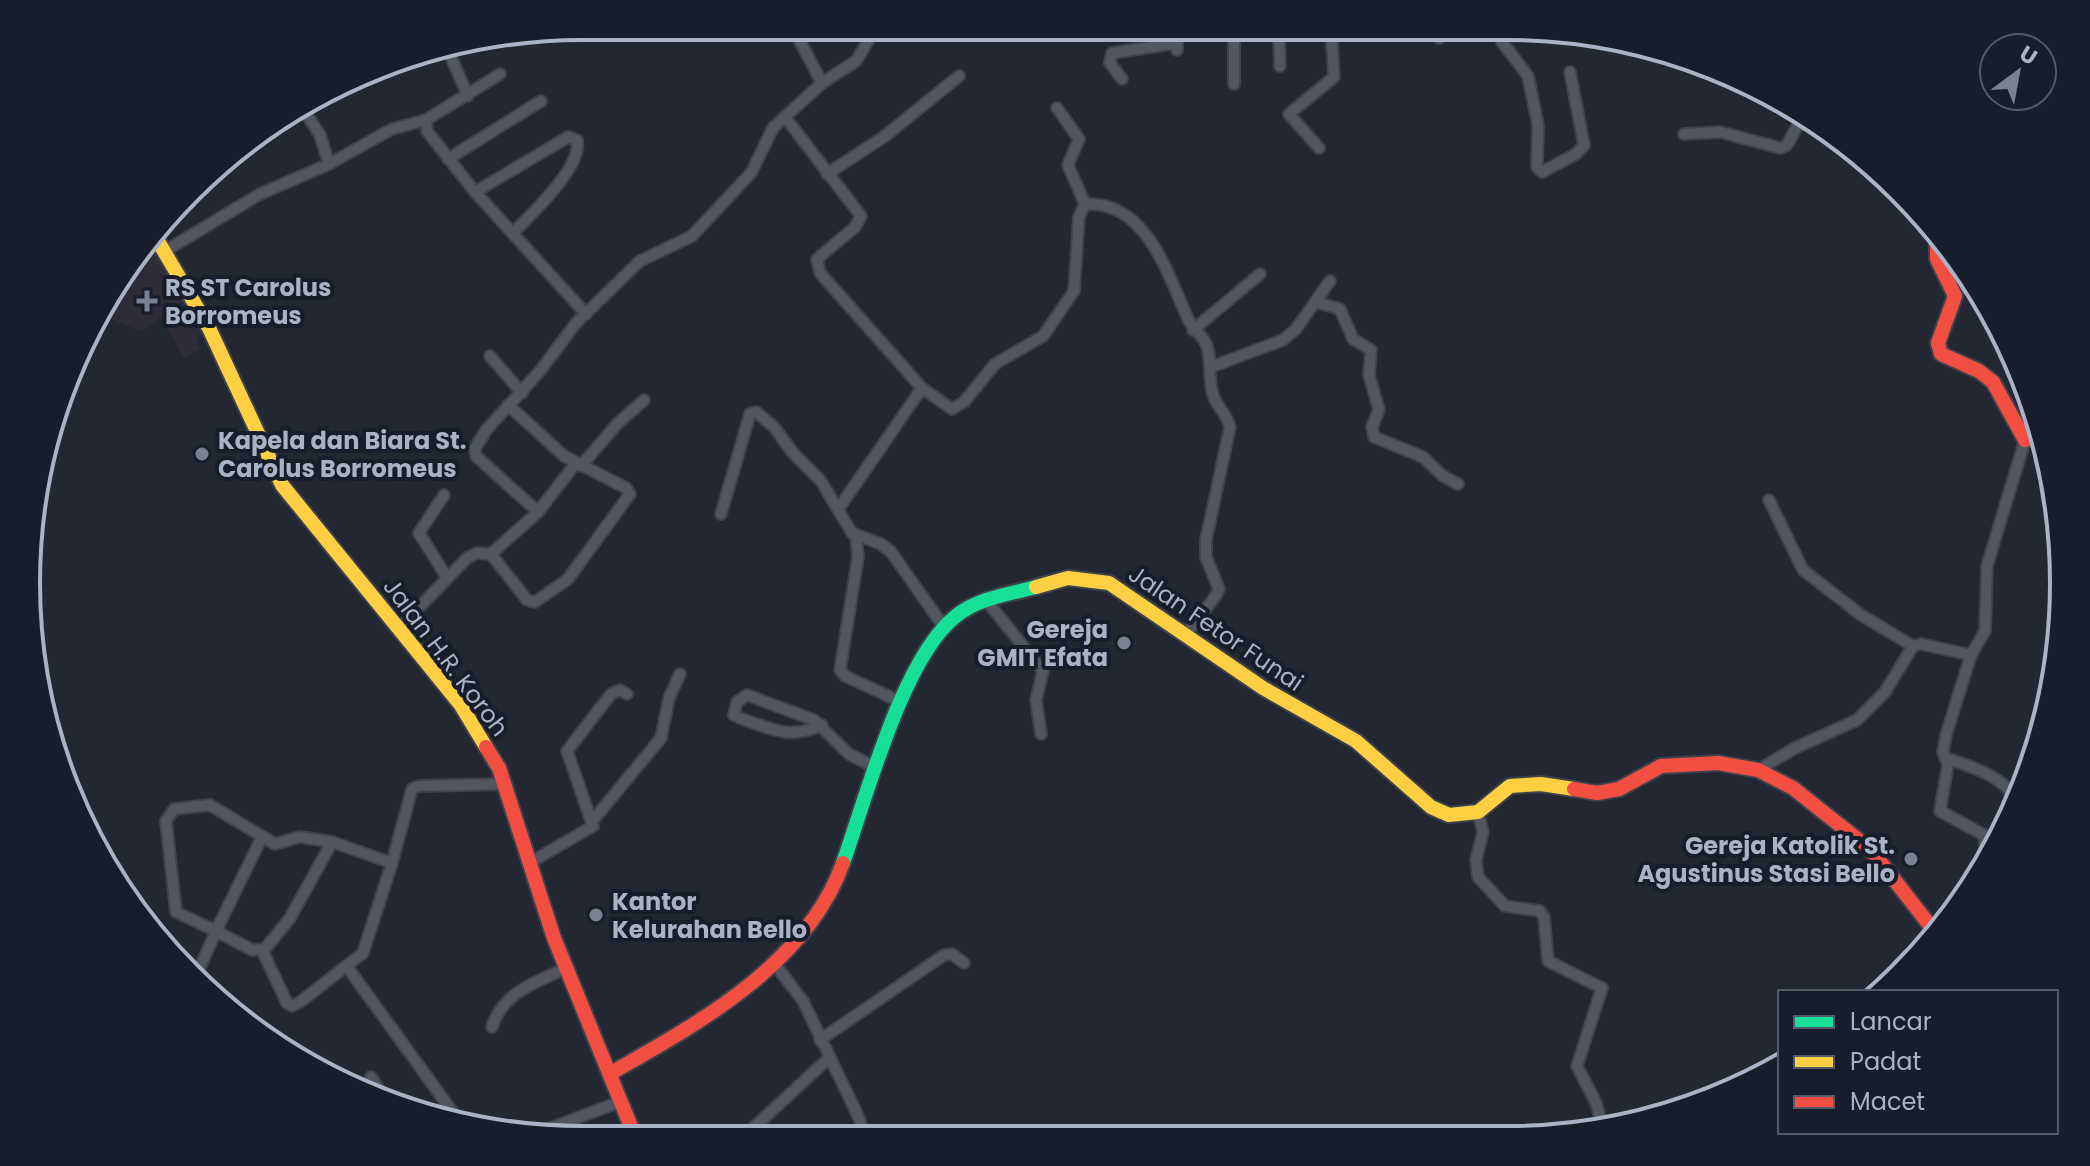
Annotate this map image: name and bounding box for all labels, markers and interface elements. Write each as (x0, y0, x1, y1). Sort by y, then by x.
north arrow (1978, 32, 2058, 112)
text: U (2014, 38, 2043, 73)
place label: RS ST Carolus Borromeus (165, 271, 331, 332)
marker: RS ST Carolus Borromeus (136, 290, 158, 312)
place label: Kapela dan Biara St. Carolus Borromeus (218, 424, 467, 485)
marker: Kapela dan Biara St. Carolus Borromeus (193, 445, 211, 463)
street label: Jalan Fetor Funai (1122, 557, 1310, 699)
street label: Jalan H.R. Koroh (376, 571, 516, 743)
place label: Gereja GMIT Efata (977, 613, 1108, 674)
marker: Gereja GMIT Efata (1115, 634, 1133, 652)
place label: Gereja Katolik St. Agustinus Stasi Bello (1637, 829, 1895, 890)
marker: Gereja Katolik St. Agustinus Stasi Bello (1902, 850, 1920, 868)
place label: Kantor Kelurahan Bello (612, 885, 807, 946)
marker: Kantor Kelurahan Bello (587, 906, 605, 924)
legend (1778, 990, 2058, 1134)
text: Lancar (1850, 1005, 1932, 1038)
text: Padat (1850, 1045, 1921, 1078)
text: Macet (1850, 1085, 1925, 1118)

